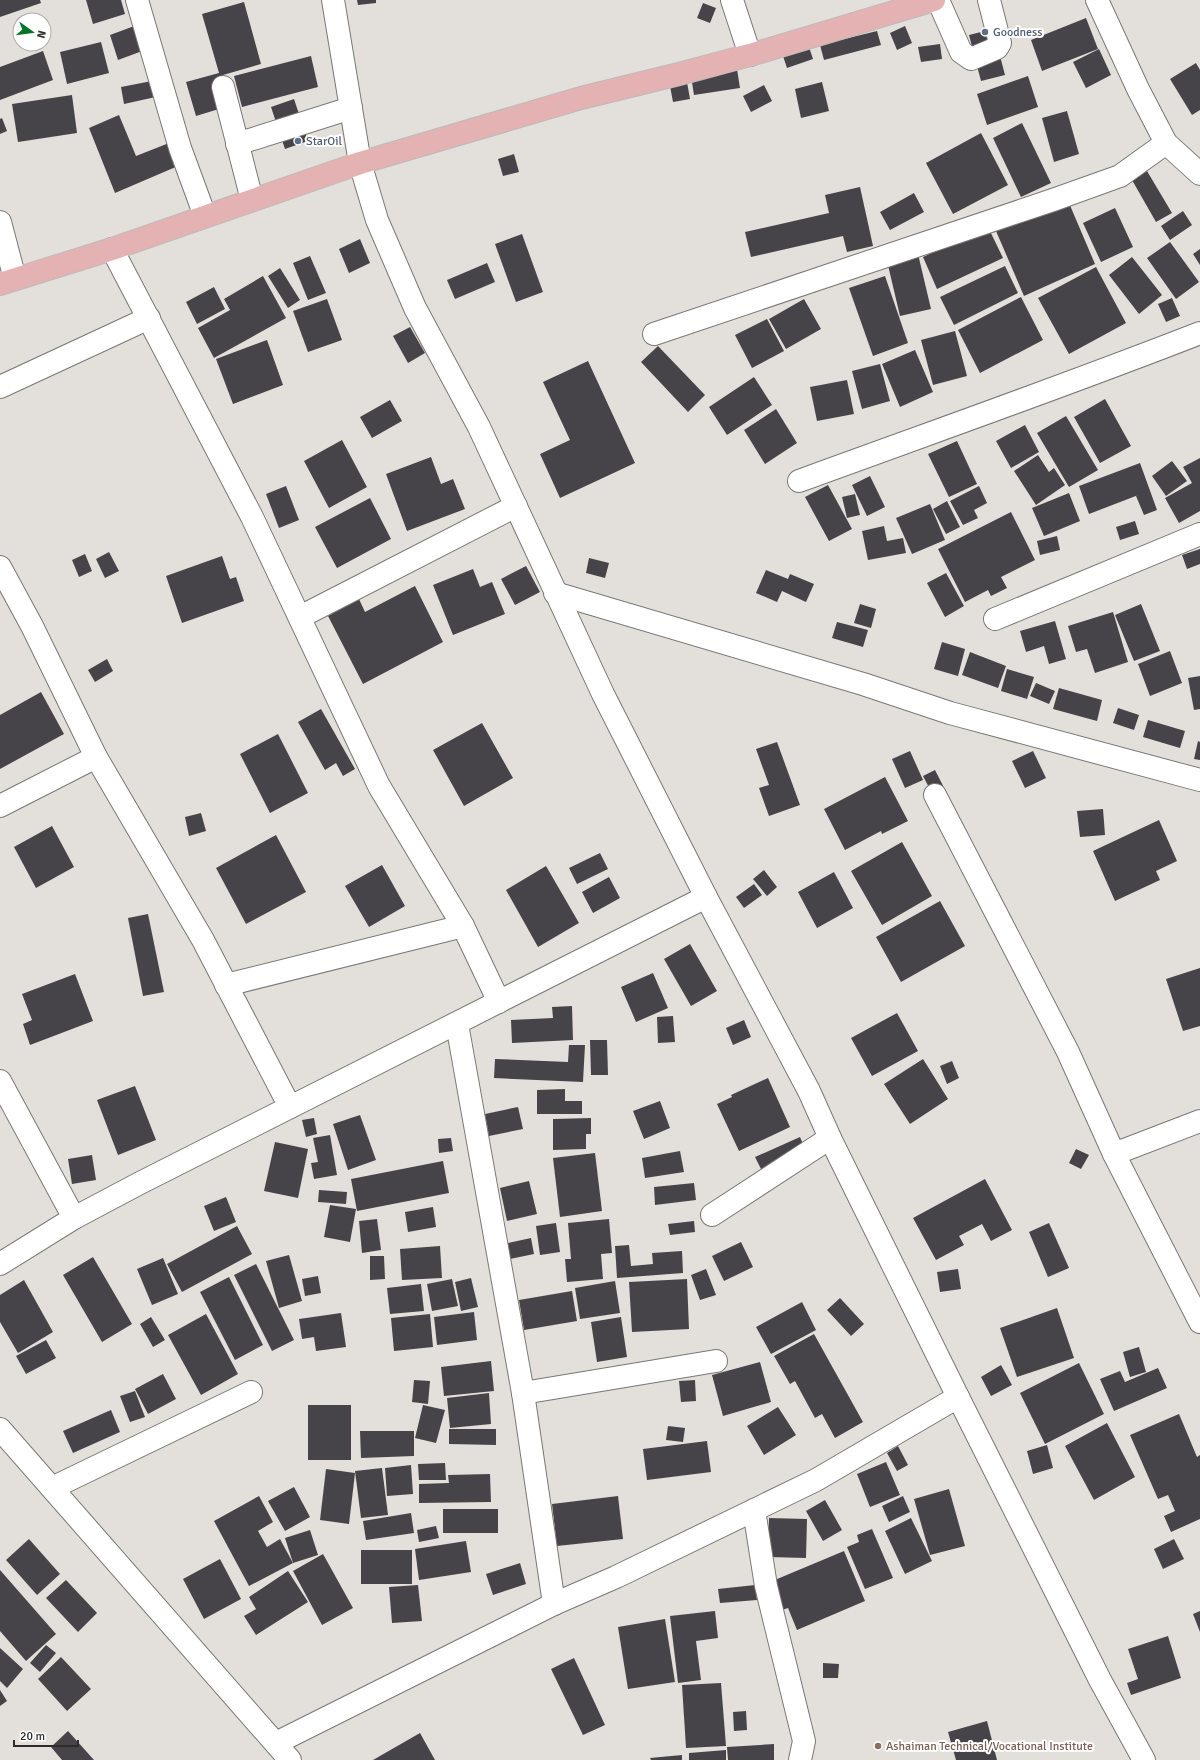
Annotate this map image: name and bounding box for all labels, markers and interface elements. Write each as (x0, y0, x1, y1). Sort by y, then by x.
north arrow (12, 12, 52, 52)
place label: Goodness (993, 25, 1043, 40)
marker: Goodness (980, 27, 990, 37)
text: N (34, 29, 48, 40)
place label: StarOil (306, 134, 343, 149)
marker: StarOil (293, 136, 303, 146)
scale bar (14, 1722, 78, 1748)
text: 20 m (20, 1729, 45, 1744)
place label: Ashaiman Technical/Vocational Institute (886, 1739, 1093, 1754)
marker: Ashaiman Technical/Vocational Institute (873, 1741, 883, 1751)

